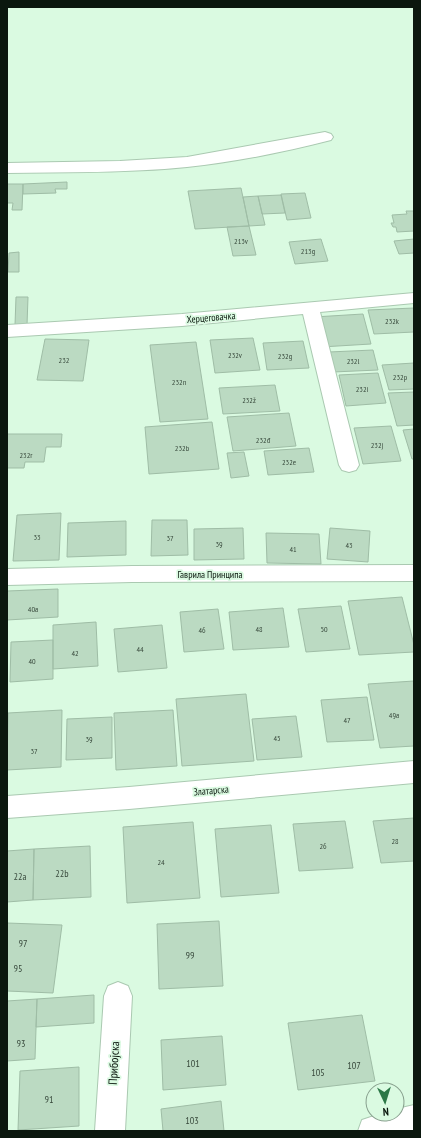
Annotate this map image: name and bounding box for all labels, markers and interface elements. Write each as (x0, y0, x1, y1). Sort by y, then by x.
house number: 213v (234, 236, 249, 246)
house number: 213g (301, 246, 315, 256)
street label: Херцеговачка (186, 309, 236, 326)
house number: 232k (385, 316, 400, 326)
house number: 232v (228, 350, 243, 360)
house number: 232g (278, 351, 292, 361)
house number: 232 (59, 355, 70, 365)
house number: 232l (347, 356, 359, 366)
house number: 232p (393, 372, 408, 382)
house number: 232n (172, 377, 187, 387)
house number: 232i (356, 384, 369, 394)
house number: 232ž (242, 395, 256, 405)
house number: 232đ (256, 435, 271, 445)
house number: 232j (371, 440, 384, 450)
house number: 232b (175, 443, 190, 453)
house number: 232r (20, 450, 33, 460)
house number: 232e (282, 457, 296, 467)
house number: 33 (33, 532, 41, 542)
house number: 37 (166, 533, 174, 543)
house number: 39 (215, 539, 223, 549)
house number: 43 (345, 540, 353, 550)
house number: 41 (289, 544, 297, 554)
street label: Гаврила Принципа (177, 568, 243, 581)
house number: 40a (28, 604, 38, 614)
house number: 48 (255, 624, 263, 634)
house number: 50 (320, 624, 328, 634)
house number: 46 (198, 625, 206, 635)
house number: 44 (136, 644, 144, 654)
house number: 42 (71, 648, 79, 658)
house number: 40 (28, 656, 36, 666)
house number: 49a (389, 710, 399, 720)
house number: 47 (343, 715, 351, 725)
house number: 45 (273, 733, 281, 743)
house number: 39 (85, 734, 93, 744)
house number: 37 (30, 746, 38, 756)
street label: Златарска (193, 782, 229, 799)
house number: 28 (391, 836, 399, 846)
house number: 26 (319, 841, 327, 851)
house number: 24 (157, 857, 165, 867)
house number: 22b (55, 867, 69, 880)
house number: 22a (14, 870, 27, 883)
house number: 97 (19, 937, 28, 950)
house number: 99 (186, 949, 195, 962)
house number: 95 (14, 962, 23, 975)
house number: 93 (17, 1037, 26, 1050)
street label: Прибојска (105, 1041, 122, 1085)
house number: 101 (186, 1057, 200, 1070)
house number: 107 (347, 1059, 361, 1072)
house number: 105 (311, 1066, 325, 1079)
north arrow (365, 1082, 405, 1122)
house number: 91 (45, 1093, 54, 1106)
text: N (382, 1105, 389, 1119)
house number: 103 (185, 1114, 199, 1127)

